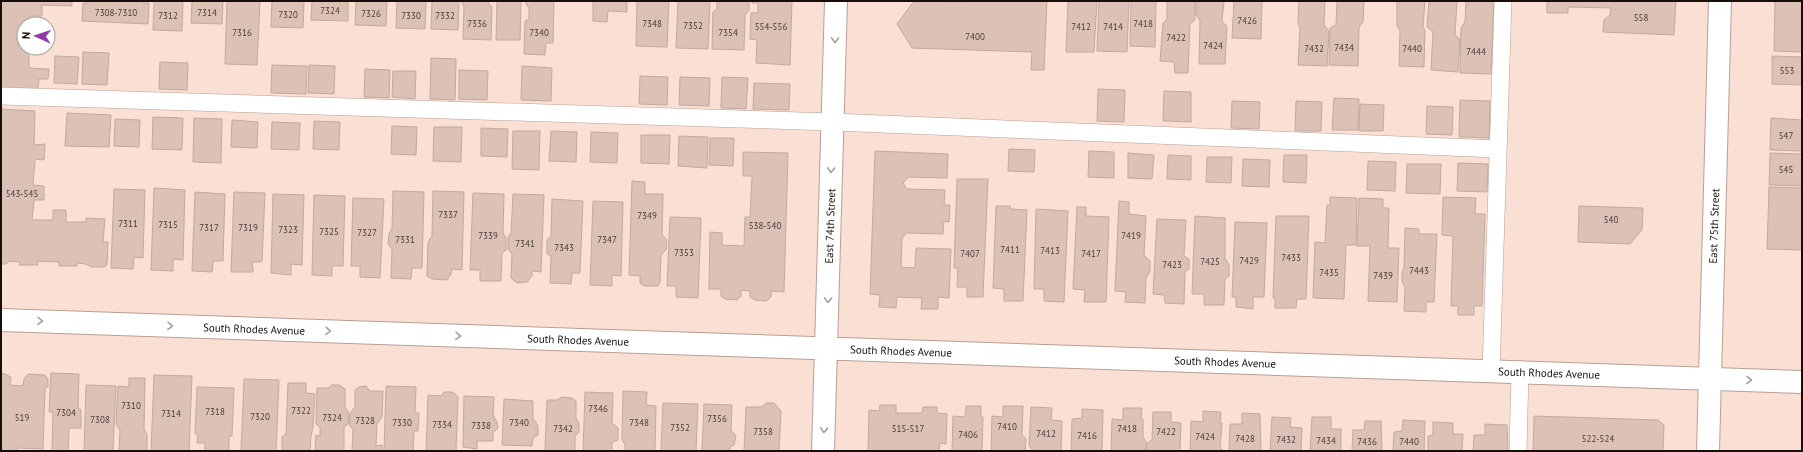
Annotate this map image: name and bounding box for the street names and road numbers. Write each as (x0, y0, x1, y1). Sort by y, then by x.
street label: East 74th Street (822, 188, 838, 264)
street label: East 75th Street (1706, 188, 1722, 264)
street label: South Rhodes Avenue (203, 320, 306, 338)
street label: South Rhodes Avenue (527, 331, 630, 349)
street label: South Rhodes Avenue (850, 342, 953, 360)
street label: South Rhodes Avenue (1174, 353, 1277, 371)
street label: South Rhodes Avenue (1498, 364, 1601, 382)

